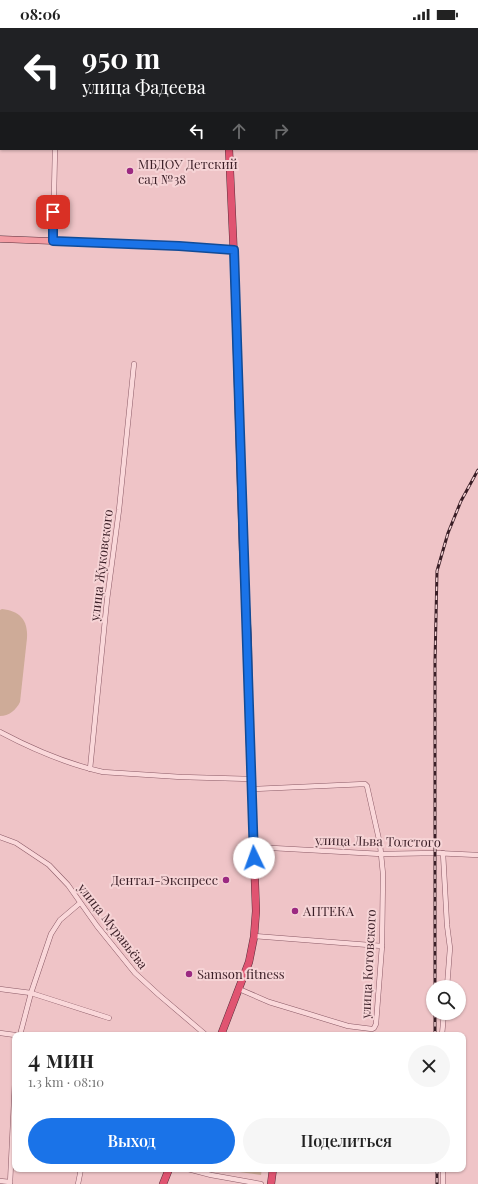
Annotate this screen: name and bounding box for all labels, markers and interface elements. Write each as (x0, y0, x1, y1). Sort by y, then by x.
text: 08:06 (20, 4, 61, 24)
text: 950 m (82, 39, 160, 76)
icon: left (16, 44, 68, 96)
text: улица Фадеева (82, 75, 206, 99)
icon: left (186, 120, 208, 142)
icon: ahead (228, 120, 250, 142)
icon: right (270, 120, 292, 142)
place label: МБДОУ Детский сад №38 (138, 155, 238, 187)
marker: МБДОУ Детский сад №38 (125, 166, 135, 176)
pin (36, 195, 70, 229)
icon: arrive (42, 201, 64, 223)
street label: улица Жуковского (85, 508, 116, 623)
street label: улица Льва Толстого (314, 831, 441, 850)
position arrow (233, 837, 275, 879)
place label: Дентал-Экспресс (111, 871, 218, 888)
marker: Дентал-Экспресс (221, 875, 231, 885)
street label: улица Муравьёва (74, 879, 152, 972)
place label: АПТЕКА (302, 902, 355, 919)
marker: АПТЕКА (290, 906, 300, 916)
street label: улица Котовского (356, 909, 379, 1020)
place label: Samson fitness (197, 965, 285, 982)
marker: Samson fitness (184, 969, 194, 979)
map controls (426, 980, 466, 1020)
button: search (426, 980, 466, 1020)
text: 4 мин (28, 1042, 94, 1074)
button: close (408, 1045, 450, 1087)
text: 1.3 km · 08:10 (28, 1073, 104, 1090)
button: Выход (28, 1118, 235, 1164)
button: Поделиться (243, 1118, 450, 1164)

